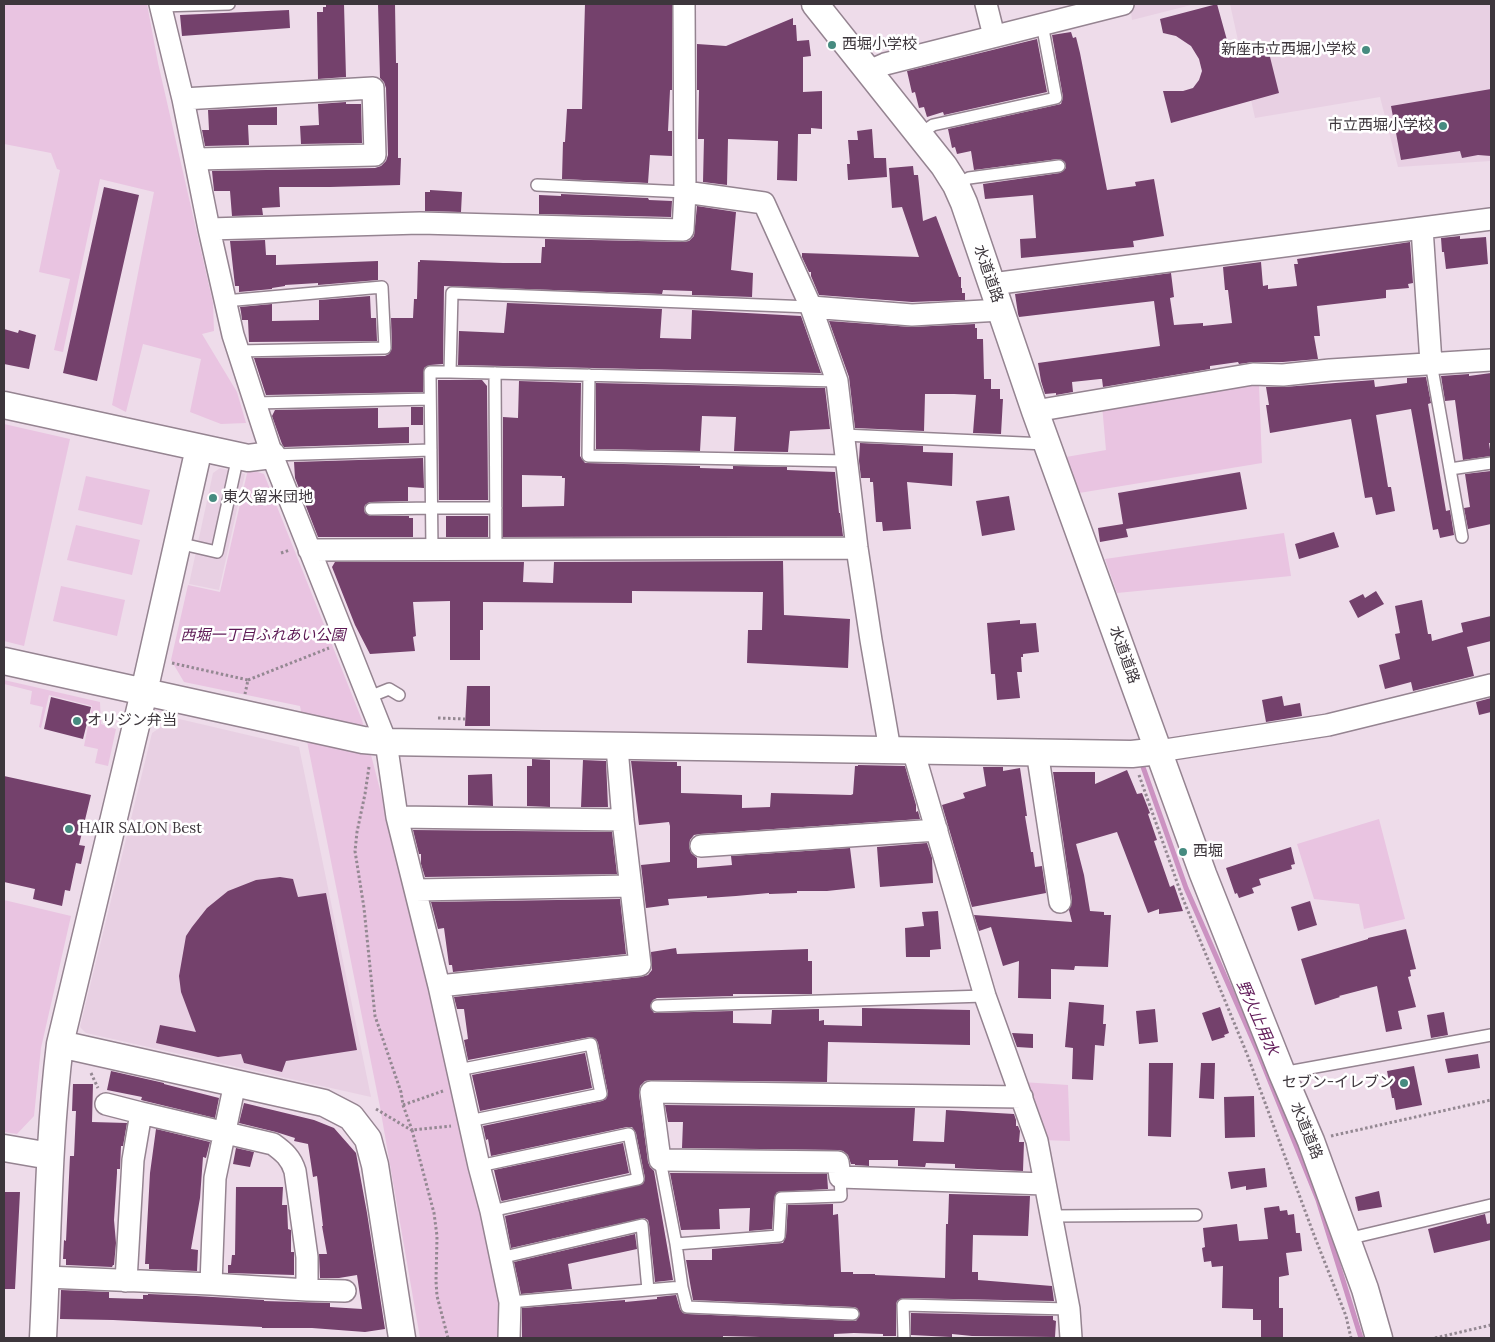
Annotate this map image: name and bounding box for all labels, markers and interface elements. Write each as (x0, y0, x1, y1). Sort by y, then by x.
place label: 西堀小学校 (842, 36, 917, 54)
marker: 西堀小学校 (826, 39, 838, 51)
place label: 新座市立西堀小学校 (1221, 41, 1356, 59)
marker: 新座市立西堀小学校 (1360, 44, 1372, 56)
place label: 市立西堀小学校 (1328, 117, 1433, 135)
marker: 市立西堀小学校 (1437, 120, 1449, 132)
street label: 水道道路 (970, 243, 1006, 305)
place label: 東久留米団地 (223, 489, 313, 507)
marker: 東久留米団地 (207, 492, 219, 504)
street label: 水道道路 (1105, 624, 1143, 686)
park label: 西堀一丁目ふれあい公園 (181, 627, 345, 645)
place label: オリジン弁当 (87, 712, 177, 730)
marker: オリジン弁当 (71, 715, 83, 727)
place label: HAIR SALON Best (79, 820, 202, 838)
marker: HAIR SALON Best (63, 823, 75, 835)
place label: 西堀 (1193, 843, 1223, 861)
marker: 西堀 (1177, 846, 1189, 858)
water label: 野火止用水 (1232, 978, 1282, 1058)
place label: セブン-イレブン (1282, 1074, 1394, 1092)
marker: セブン-イレブン (1398, 1077, 1410, 1089)
street label: 水道道路 (1286, 1100, 1326, 1162)

